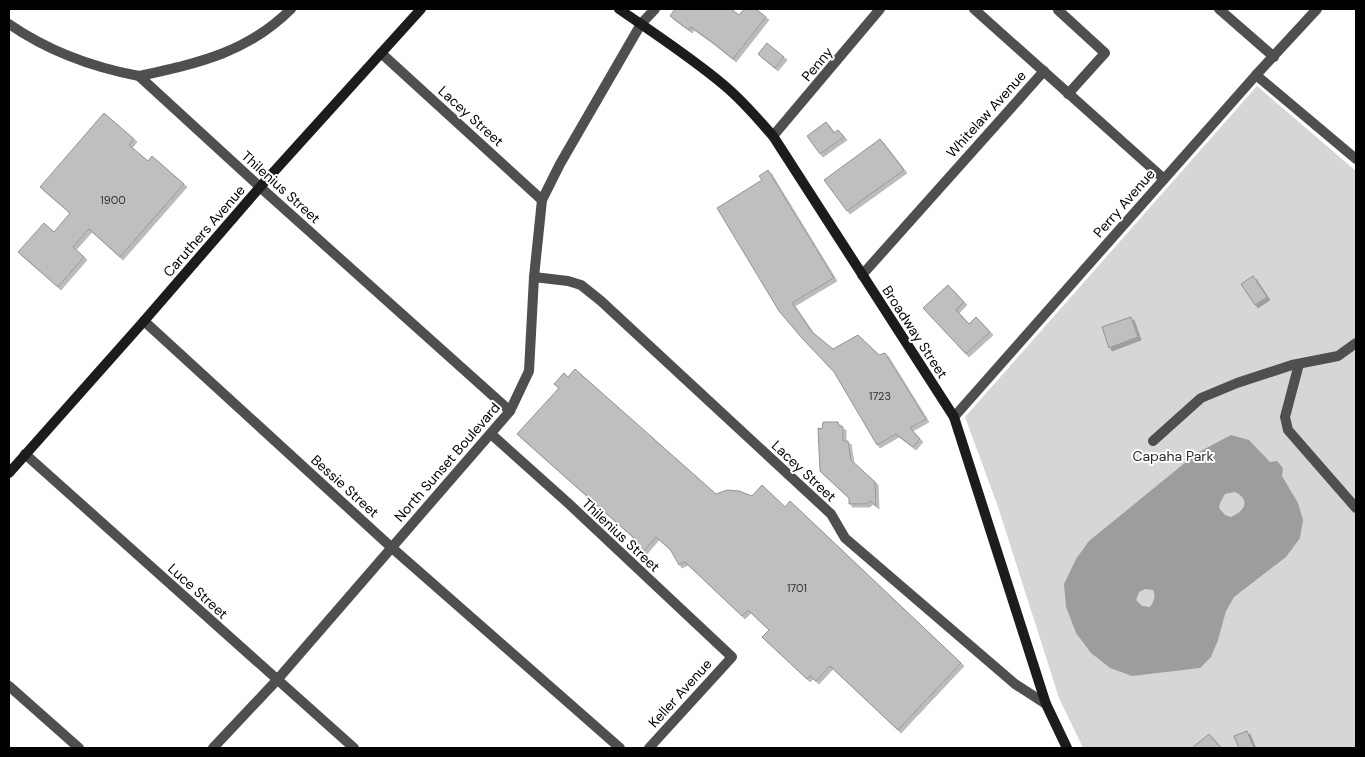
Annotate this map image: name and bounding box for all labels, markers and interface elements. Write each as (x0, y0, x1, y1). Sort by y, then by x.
street label: Penny (797, 43, 837, 85)
street label: Whitelaw Avenue (942, 67, 1030, 161)
street label: Lacey Street (435, 82, 507, 150)
street label: Thilenius Street (238, 147, 324, 227)
street label: Perry Avenue (1089, 165, 1159, 241)
street label: Caruthers Avenue (159, 181, 249, 281)
house number: 1900 (100, 193, 126, 207)
street label: Broadway Street (878, 282, 952, 382)
house number: 1723 (869, 389, 891, 403)
street label: North Sunset Boulevard (390, 399, 504, 525)
street label: Lacey Street (768, 437, 840, 505)
park label: Capaha Park (1132, 447, 1214, 465)
street label: Bessie Street (307, 451, 383, 521)
street label: Thilenius Street (578, 494, 664, 576)
street label: Luce Street (164, 559, 232, 623)
house number: 1701 (787, 581, 807, 595)
street label: Keller Avenue (644, 655, 716, 731)

